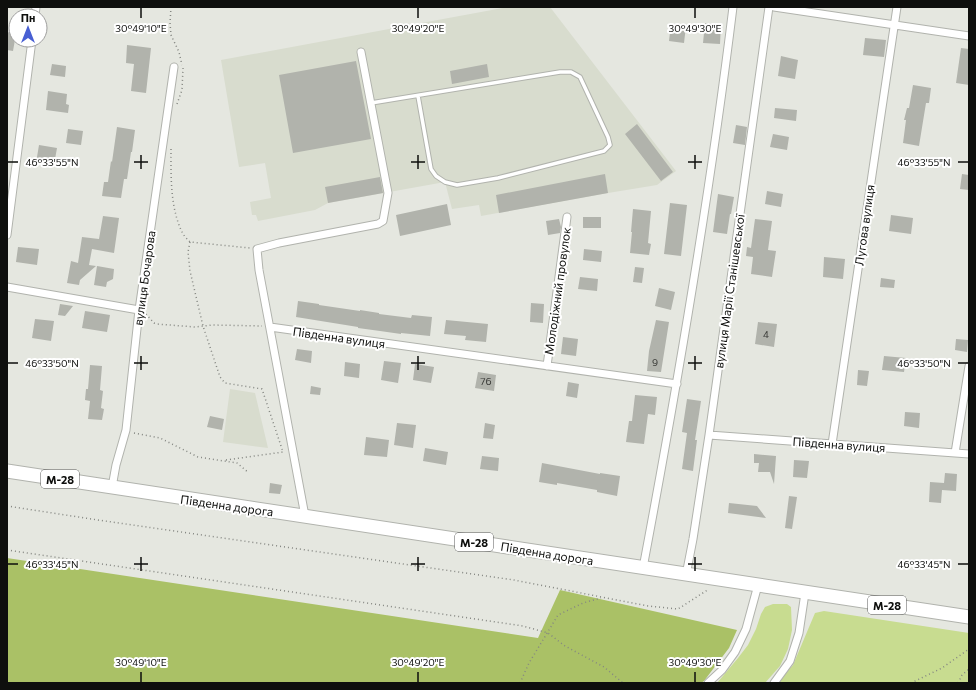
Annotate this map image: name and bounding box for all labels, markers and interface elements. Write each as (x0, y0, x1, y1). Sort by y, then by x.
north arrow (8, 8, 48, 48)
text: Пн (21, 11, 35, 24)
text: 30°49'10"E (115, 22, 167, 34)
text: 30°49'20"E (392, 22, 444, 34)
text: 30°49'30"E (669, 22, 722, 34)
text: 46°33'55"N (26, 156, 78, 168)
text: 46°33'55"N (898, 156, 950, 168)
street label: Лугова вулиця (851, 184, 877, 266)
street label: вулиця Марії Станішевської (711, 212, 747, 369)
street label: Молодіжний провулок (541, 226, 573, 356)
street label: вулиця Бочарова (130, 230, 158, 326)
street label: Південна вулиця (292, 324, 386, 350)
house number: 4 (763, 328, 769, 340)
house number: 9 (652, 356, 658, 368)
text: 46°33'50"N (25, 357, 79, 369)
text: 46°33'50"N (897, 357, 951, 369)
house number: 76 (480, 375, 492, 387)
street label: Південна вулиця (792, 434, 886, 454)
road number: М-28 (41, 470, 79, 488)
street label: Південна дорога (180, 492, 274, 518)
road number: М-28 (455, 533, 493, 551)
street label: Південна дорога (500, 539, 594, 567)
text: 46°33'45"N (25, 558, 79, 570)
text: 46°33'45"N (897, 558, 951, 570)
road number: М-28 (868, 596, 906, 614)
text: 30°49'10"E (115, 656, 167, 668)
text: 30°49'20"E (392, 656, 444, 668)
text: 30°49'30"E (669, 656, 722, 668)

